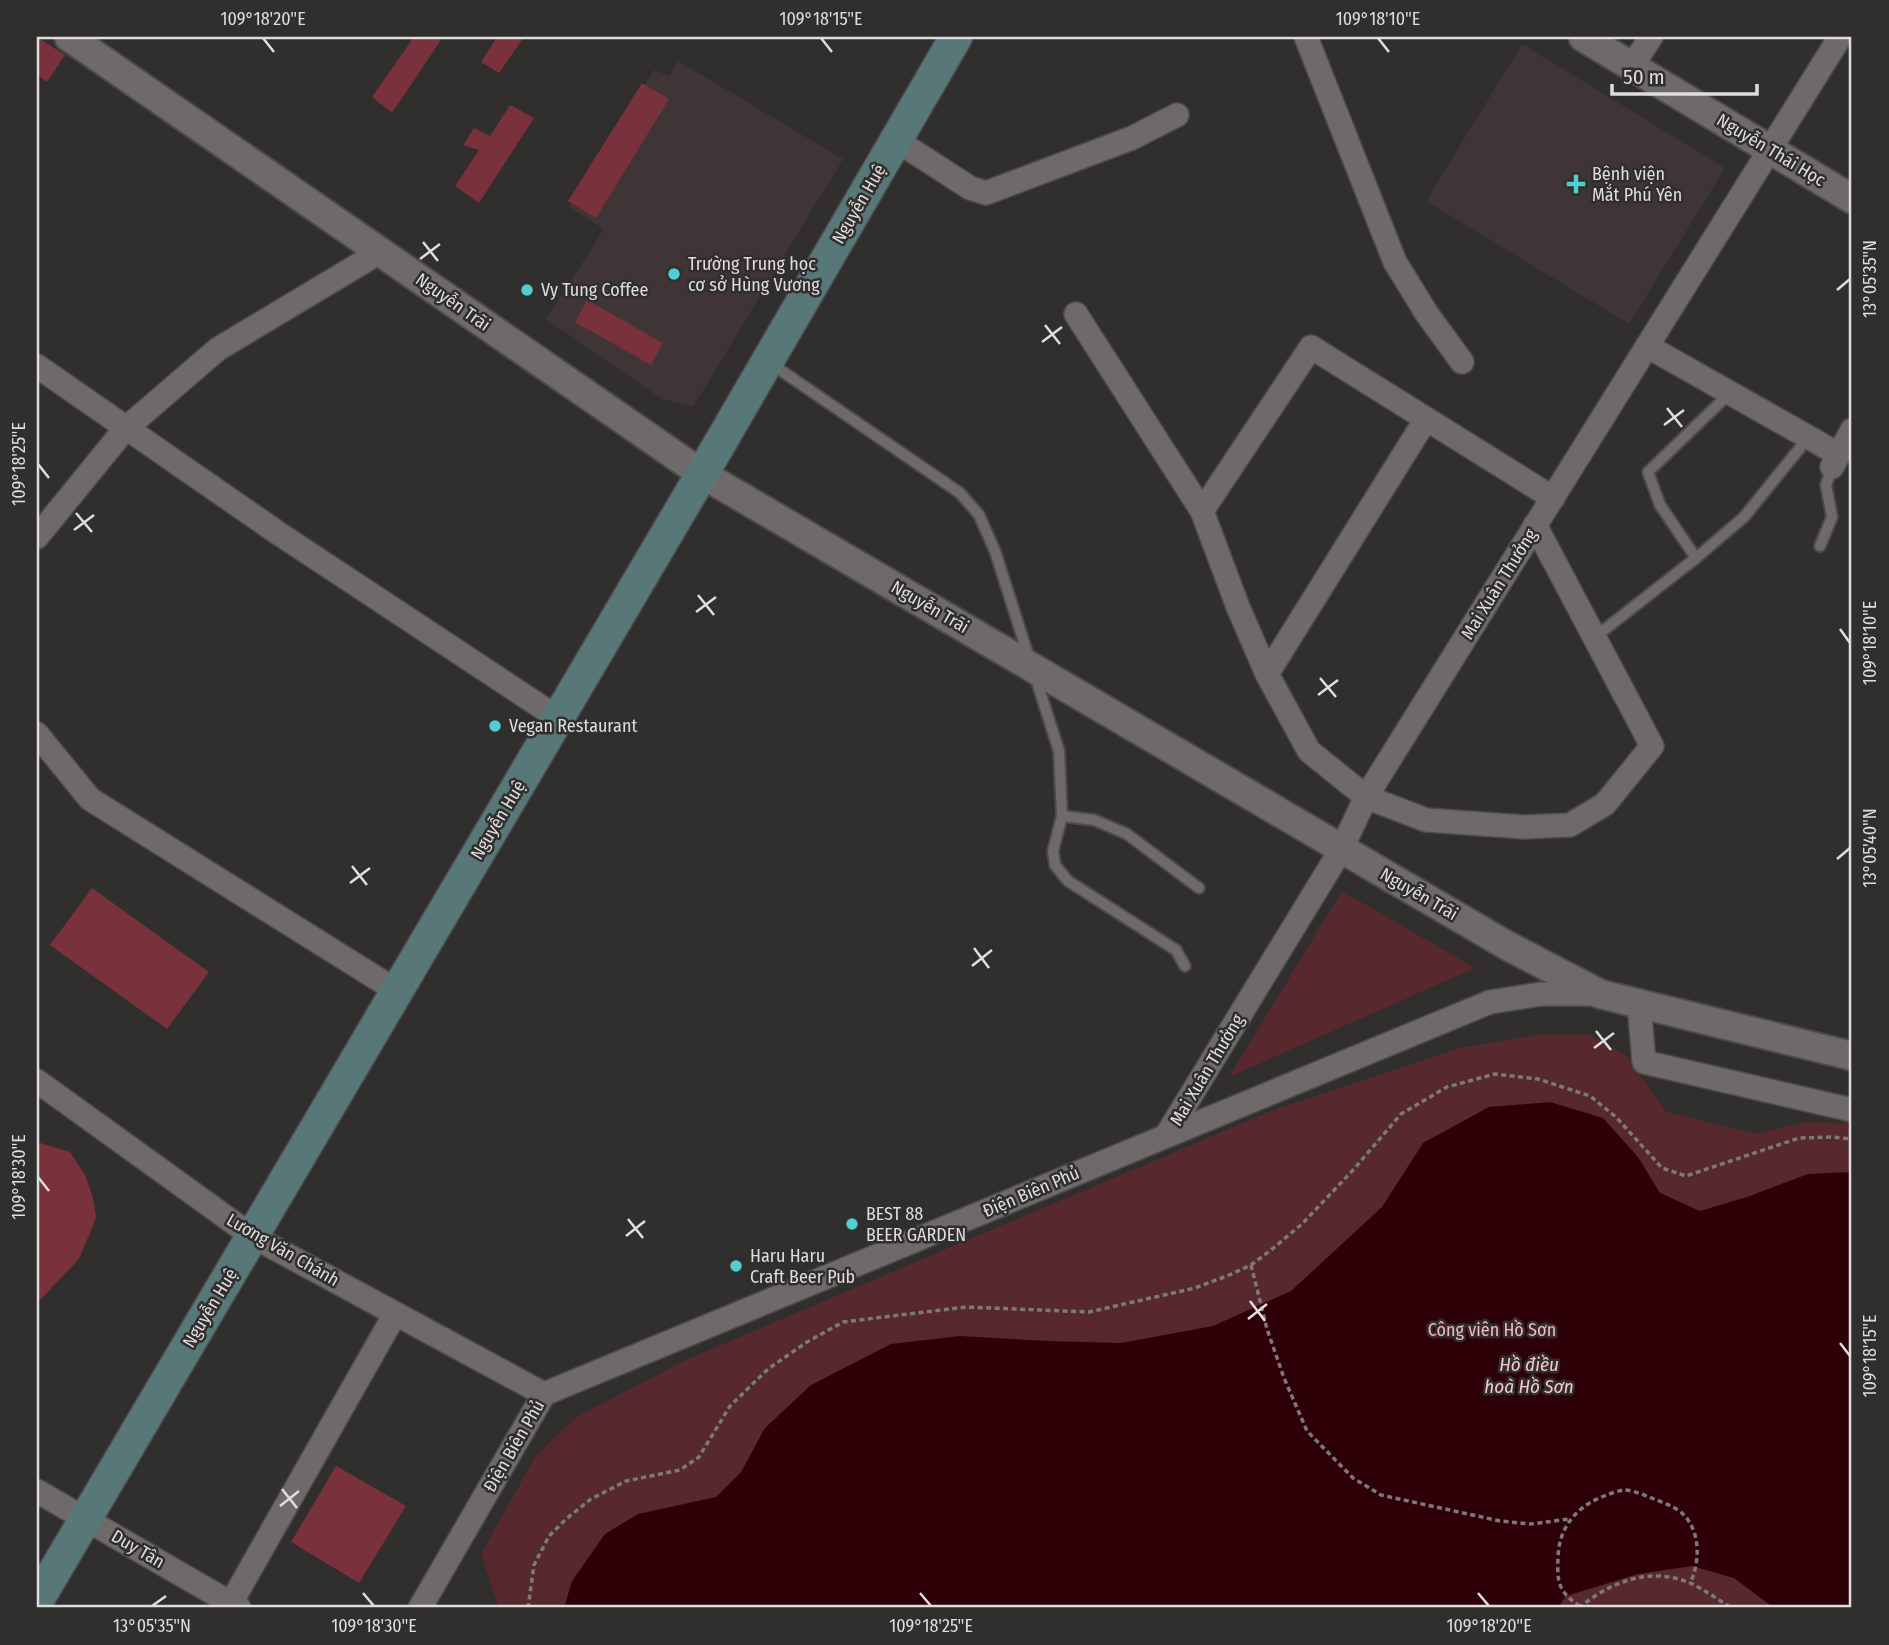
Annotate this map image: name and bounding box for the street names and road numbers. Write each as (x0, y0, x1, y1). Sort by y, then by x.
street label: Nguyễn Thái Học (1713, 109, 1829, 191)
street label: Nguyễn Huệ (827, 160, 891, 248)
street label: Nguyễn Trãi (411, 268, 495, 336)
street label: Mai Xuân Thưởng (1456, 524, 1542, 643)
street label: Nguyễn Trãi (887, 576, 973, 638)
street label: Nguyễn Huệ (466, 776, 530, 864)
street label: Nguyễn Trãi (1376, 863, 1462, 925)
street label: Mai Xuân Thưởng (1165, 1010, 1249, 1130)
street label: Điện Biên Phủ (979, 1162, 1083, 1222)
street label: Lương Văn Chánh (223, 1209, 343, 1291)
street label: Nguyễn Huệ (178, 1264, 242, 1352)
street label: Điện Biên Phủ (479, 1396, 549, 1496)
street label: Duy Tân (107, 1525, 169, 1573)

